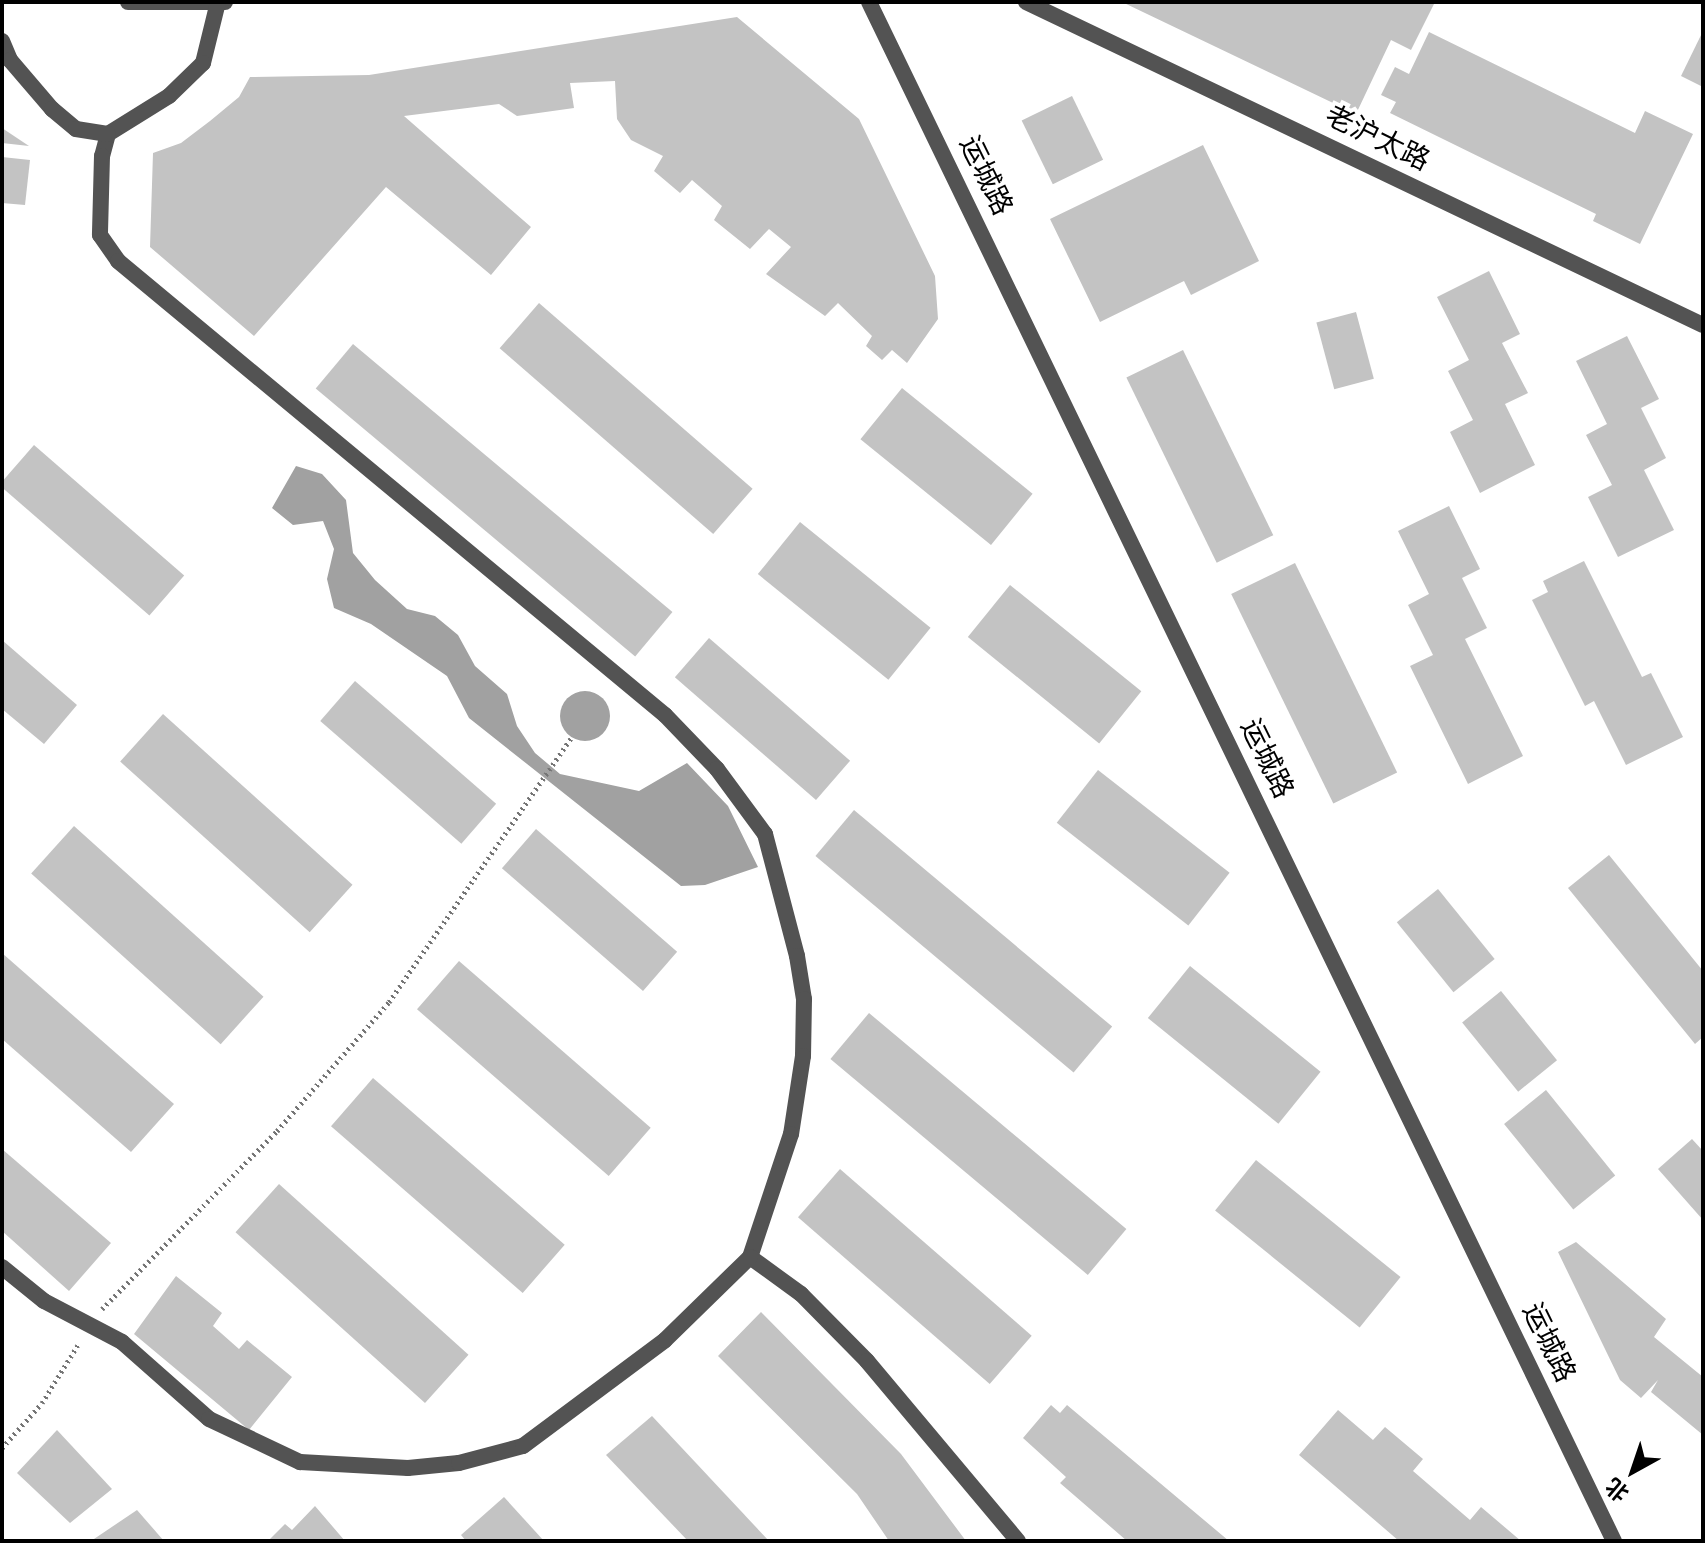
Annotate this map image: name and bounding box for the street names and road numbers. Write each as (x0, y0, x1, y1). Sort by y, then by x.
street label: 老沪太路 (1319, 99, 1435, 179)
street label: 运城路 (951, 131, 1019, 221)
street label: 运城路 (1232, 714, 1300, 804)
street label: 运城路 (1514, 1298, 1582, 1388)

